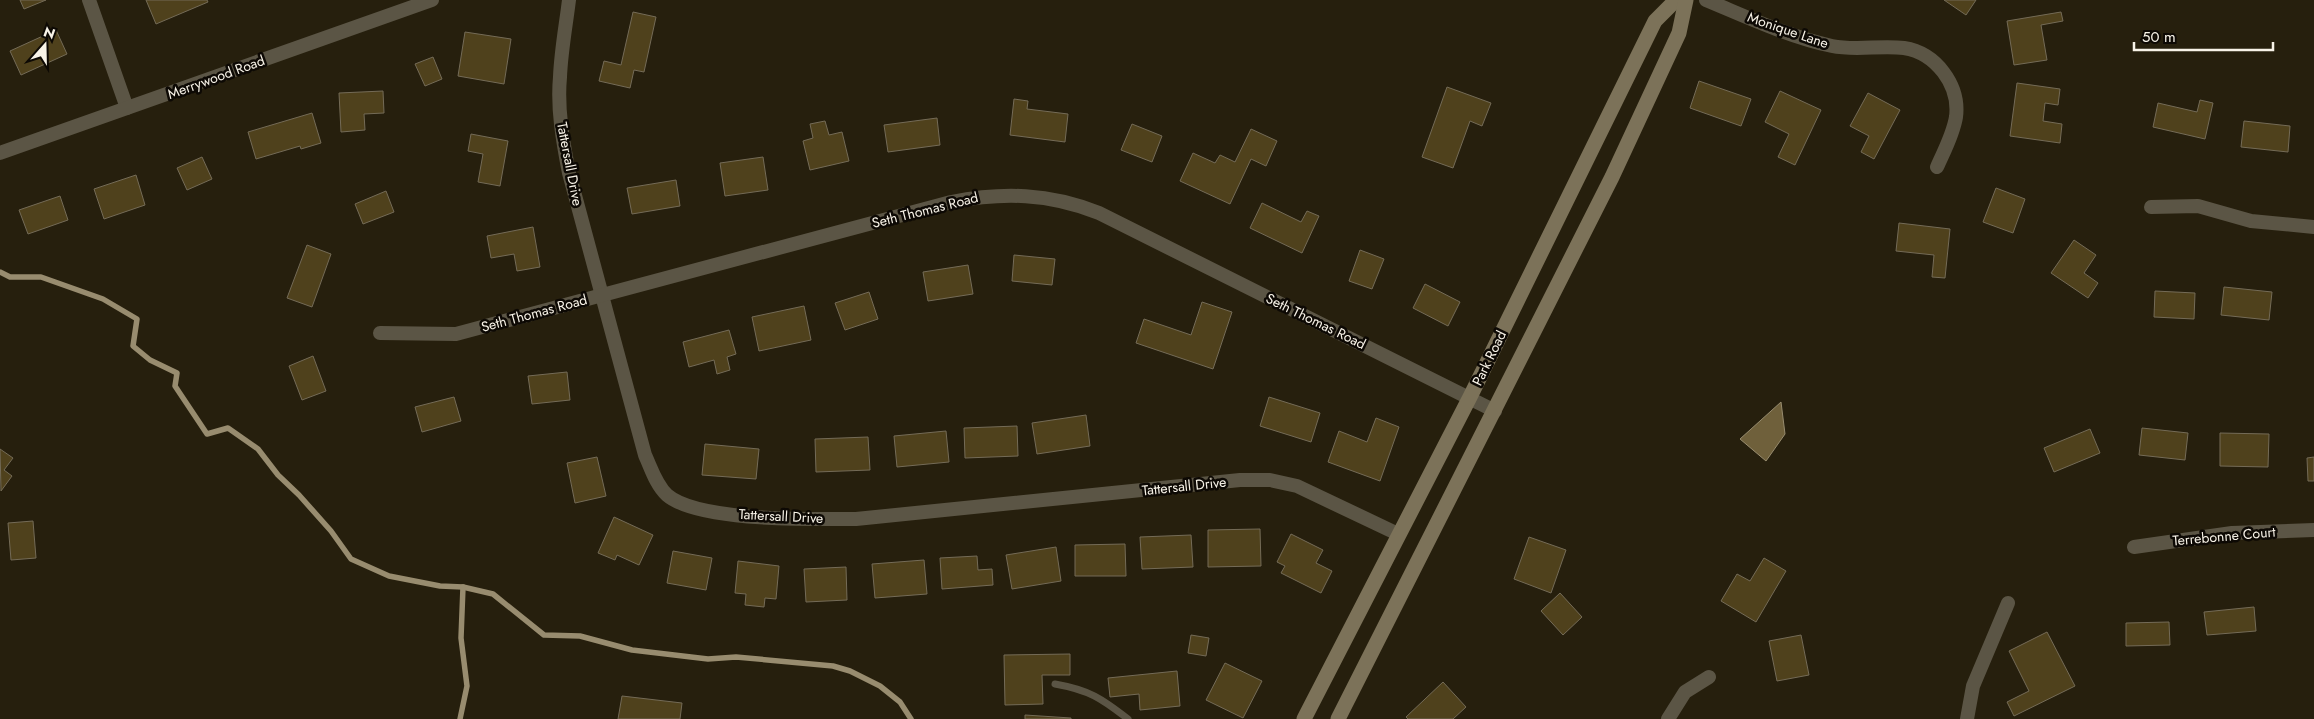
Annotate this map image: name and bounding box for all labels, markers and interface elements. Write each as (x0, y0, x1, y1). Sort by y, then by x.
street label: Monique Lane (1745, 7, 1831, 53)
north arrow (20, 20, 70, 70)
scale bar (2134, 20, 2273, 52)
text: N (41, 21, 58, 44)
text: 50 m (2142, 26, 2176, 48)
street label: Merrywood Road (165, 50, 267, 104)
street label: Tattersall Drive (552, 121, 588, 207)
street label: Seth Thomas Road (870, 187, 980, 233)
street label: Seth Thomas Road (1263, 288, 1369, 354)
street label: Seth Thomas Road (479, 289, 589, 337)
street label: Park Road (1467, 327, 1511, 389)
street label: Tattersall Drive (1141, 472, 1227, 500)
street label: Tattersall Drive (738, 504, 824, 528)
street label: Terrebonne Court (2172, 521, 2277, 550)

